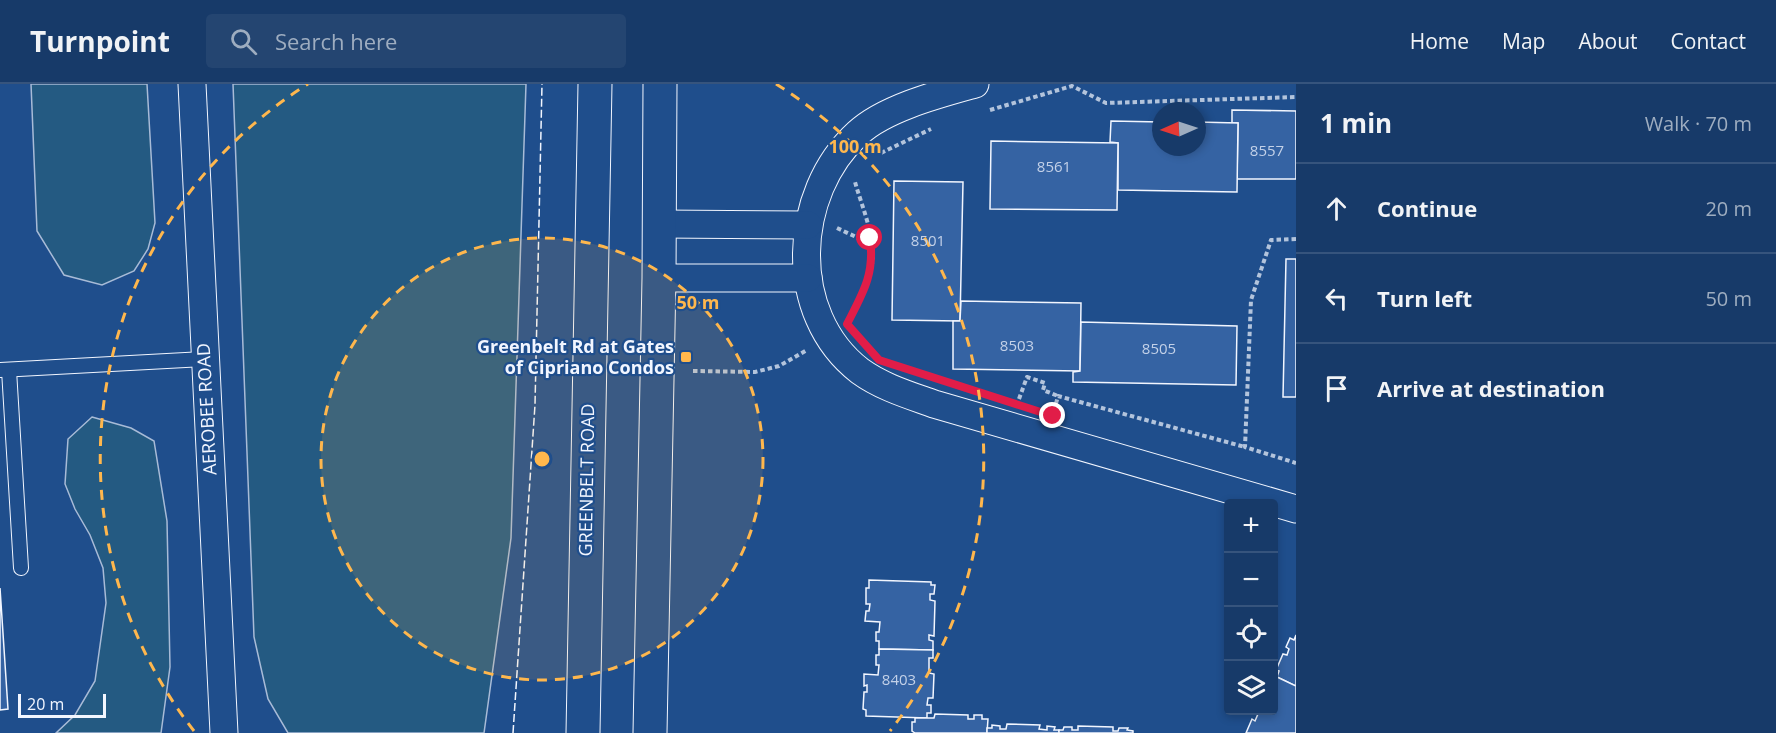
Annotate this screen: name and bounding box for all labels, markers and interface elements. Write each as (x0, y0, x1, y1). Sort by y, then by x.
search box (206, 14, 626, 68)
text: Turnpoint (30, 22, 170, 60)
icon: search (227, 25, 260, 58)
text: Search here (275, 26, 397, 56)
text: Home (1410, 27, 1469, 55)
text: Map (1502, 27, 1545, 55)
text: About (1578, 27, 1638, 55)
text: Contact (1671, 27, 1746, 55)
north arrow (1152, 102, 1206, 156)
text: 1 min (1320, 105, 1392, 141)
text: Walk · 70 m (1645, 110, 1752, 137)
text: 100 m (828, 134, 882, 158)
house number: 8557 (1250, 140, 1284, 160)
house number: 8561 (1037, 156, 1071, 176)
icon: ahead (1320, 192, 1353, 225)
text: Continue (1377, 193, 1477, 223)
text: 20 m (1705, 195, 1752, 222)
route start (856, 224, 882, 250)
house number: 8501 (911, 230, 945, 250)
icon: left (1320, 282, 1353, 315)
text: Turn left (1377, 283, 1472, 313)
text: 50 m (1705, 285, 1752, 312)
text: 50 m (677, 290, 719, 314)
place label: Greenbelt Rd at Gates of Cipriano Condos (477, 334, 674, 379)
house number: 8503 (1000, 335, 1034, 355)
house number: 8505 (1142, 338, 1176, 358)
street label: AEROBEE ROAD (191, 342, 221, 476)
marker: Greenbelt Rd at Gates of Cipriano Condos (679, 350, 693, 364)
icon: arrive (1320, 372, 1353, 405)
text: Arrive at destination (1377, 373, 1605, 403)
route end (1039, 402, 1065, 428)
street label: GREENBELT ROAD (573, 403, 599, 557)
centre of rings (532, 449, 552, 469)
map controls (1224, 499, 1278, 715)
button: + (1224, 499, 1278, 553)
button: − (1224, 553, 1278, 607)
button: locate (1224, 607, 1278, 661)
button: layers (1224, 661, 1278, 715)
house number: 8403 (882, 669, 916, 689)
scale bar (18, 691, 106, 718)
text: 20 m (27, 693, 64, 715)

